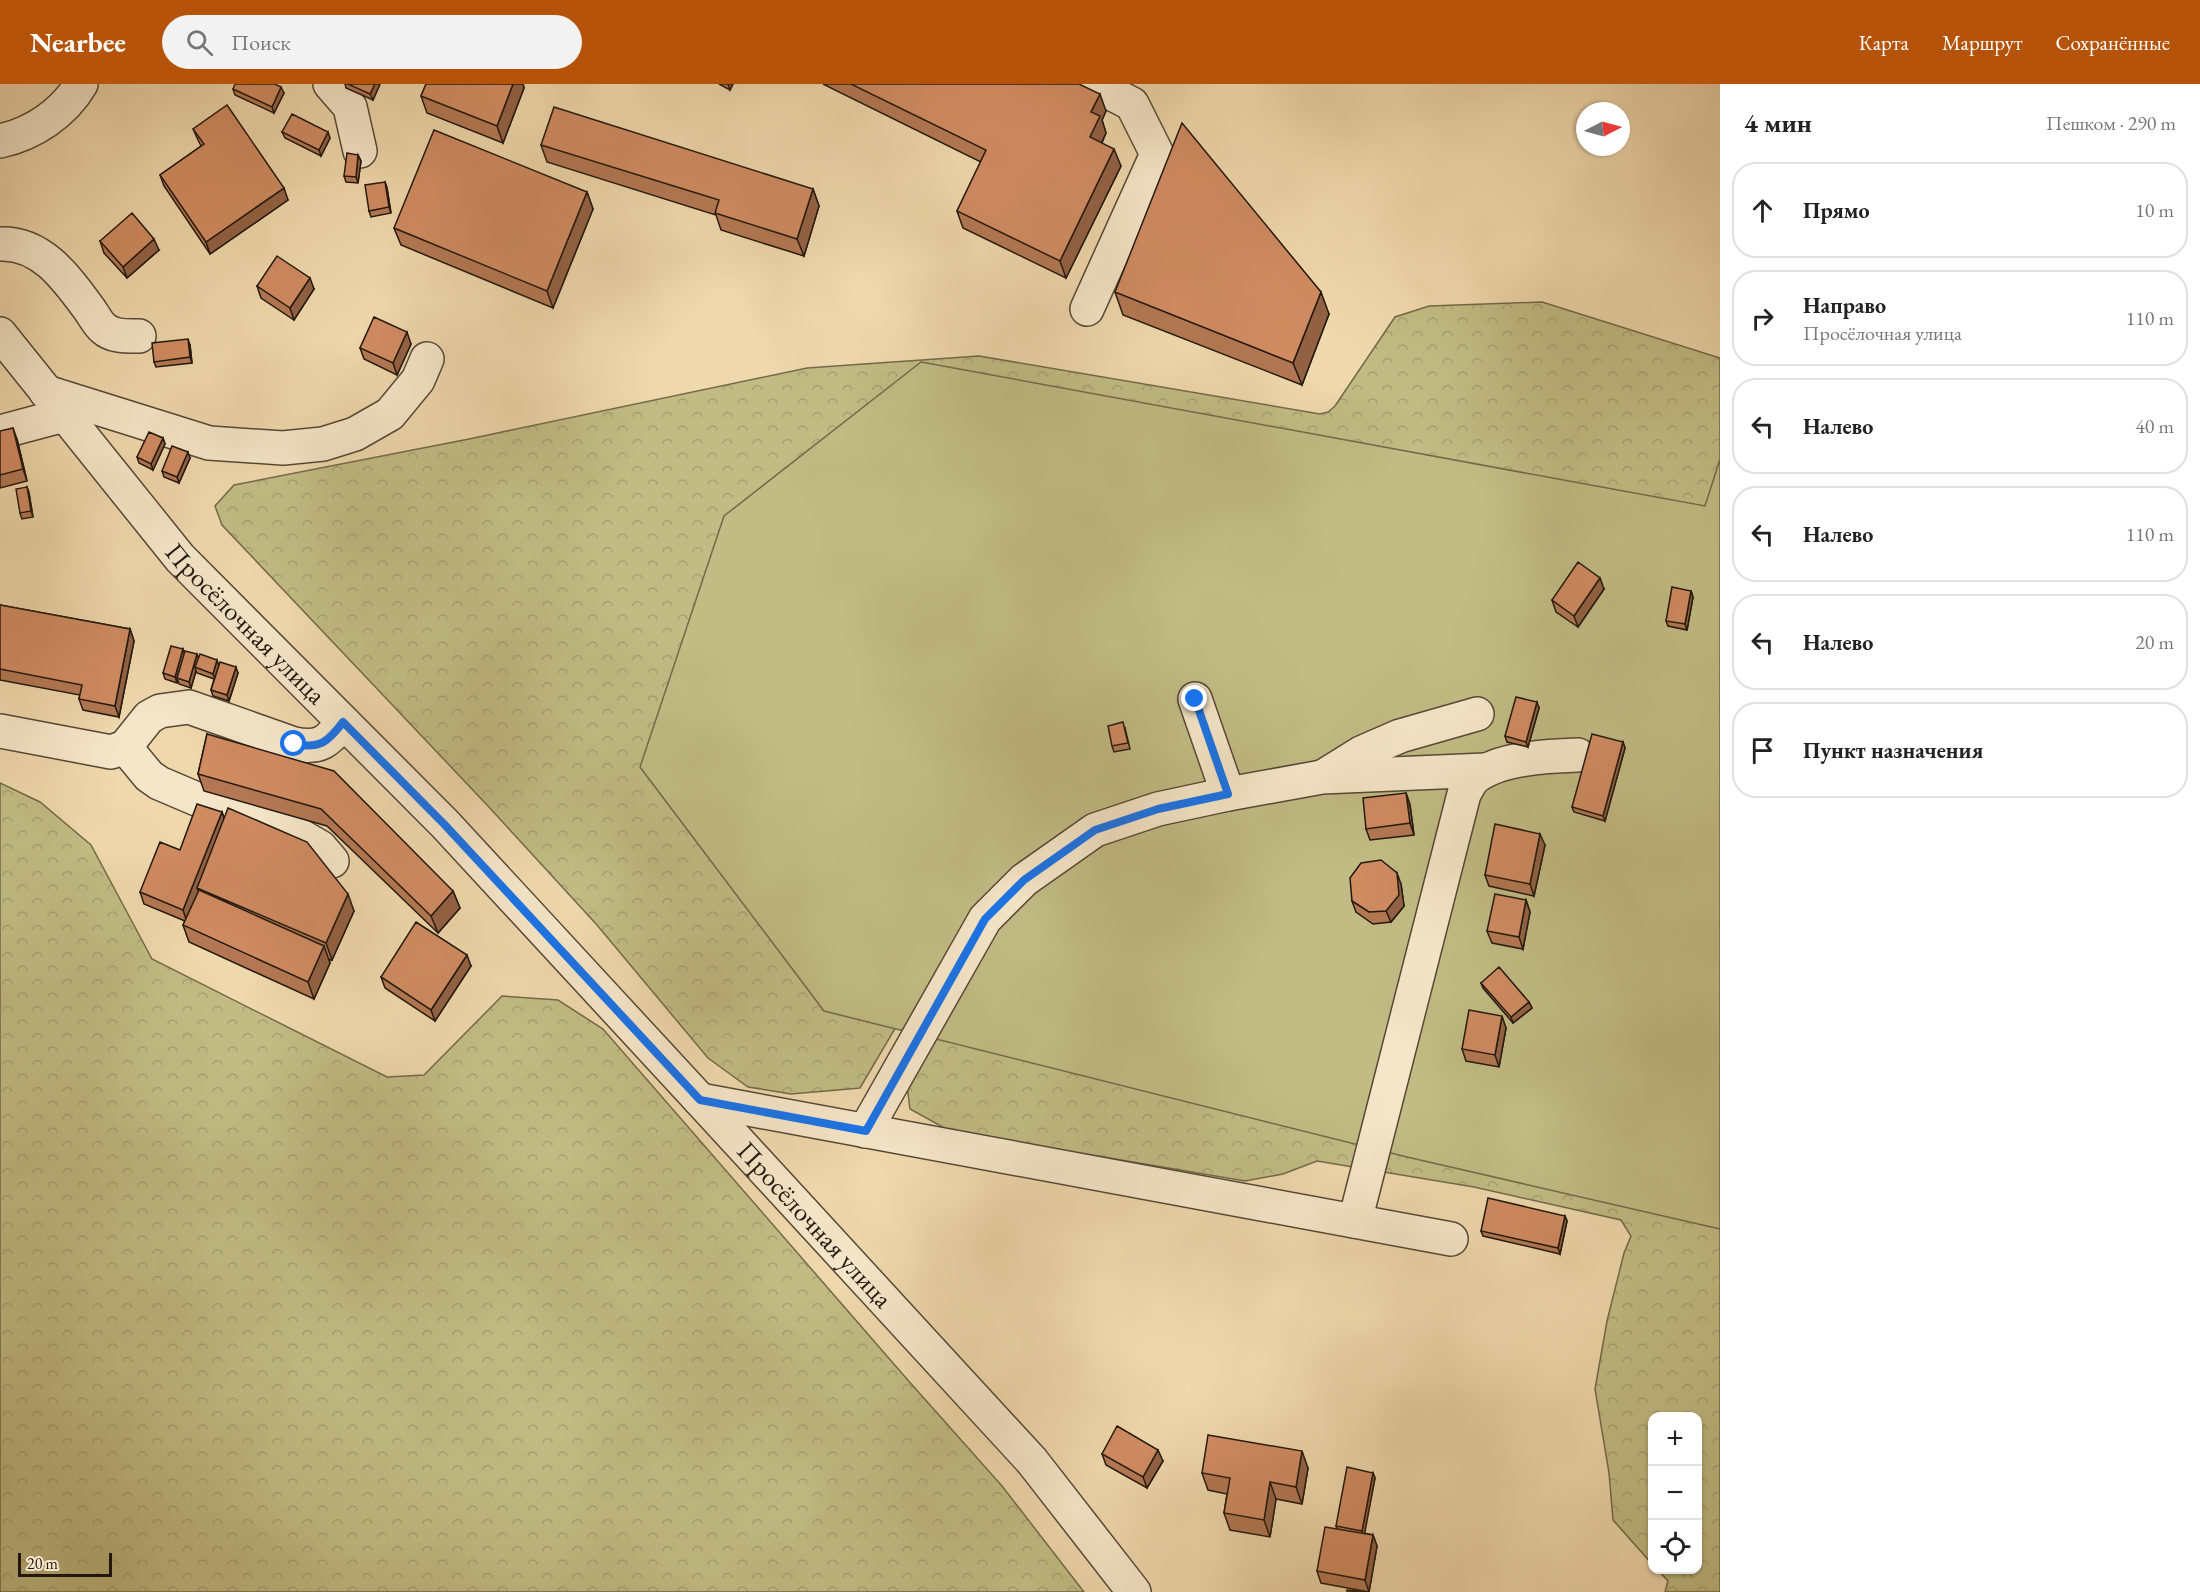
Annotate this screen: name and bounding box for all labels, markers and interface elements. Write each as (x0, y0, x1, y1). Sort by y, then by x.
search box (162, 15, 582, 69)
text: Nearbee (30, 24, 126, 60)
icon: search (183, 26, 216, 59)
text: Поиск (231, 28, 291, 57)
text: Карта (1859, 29, 1909, 56)
text: Маршрут (1942, 29, 2023, 56)
text: Сохранённые (2056, 29, 2170, 56)
north arrow (1576, 102, 1630, 156)
text: 4 мин (1744, 106, 1812, 140)
text: Пешком · 290 m (2046, 110, 2176, 136)
icon: ahead (1746, 194, 1779, 227)
text: Прямо (1803, 196, 1870, 225)
text: 10 m (2135, 197, 2174, 223)
text: Направо (1803, 291, 1886, 320)
icon: right (1746, 302, 1779, 335)
text: 110 m (2126, 305, 2174, 331)
text: Просёлочная улица (1803, 320, 1962, 346)
icon: left (1746, 410, 1779, 443)
text: Налево (1803, 412, 1873, 441)
text: 40 m (2135, 413, 2174, 439)
icon: left (1746, 518, 1779, 551)
text: Налево (1803, 520, 1873, 549)
text: 110 m (2126, 521, 2174, 547)
street label: Просёлочная улица (158, 535, 334, 712)
icon: left (1746, 626, 1779, 659)
text: Налево (1803, 628, 1873, 657)
text: 20 m (2135, 629, 2174, 655)
route end (1181, 685, 1207, 711)
route start (280, 730, 306, 756)
icon: arrive (1746, 734, 1779, 767)
text: Пункт назначения (1803, 736, 1983, 765)
street label: Просёлочная улица (730, 1134, 901, 1315)
map controls (1648, 1412, 1702, 1574)
button: + (1648, 1412, 1702, 1466)
button: − (1648, 1466, 1702, 1520)
button: locate (1648, 1520, 1702, 1574)
scale bar (18, 1550, 112, 1578)
text: 20 m (27, 1553, 58, 1574)

